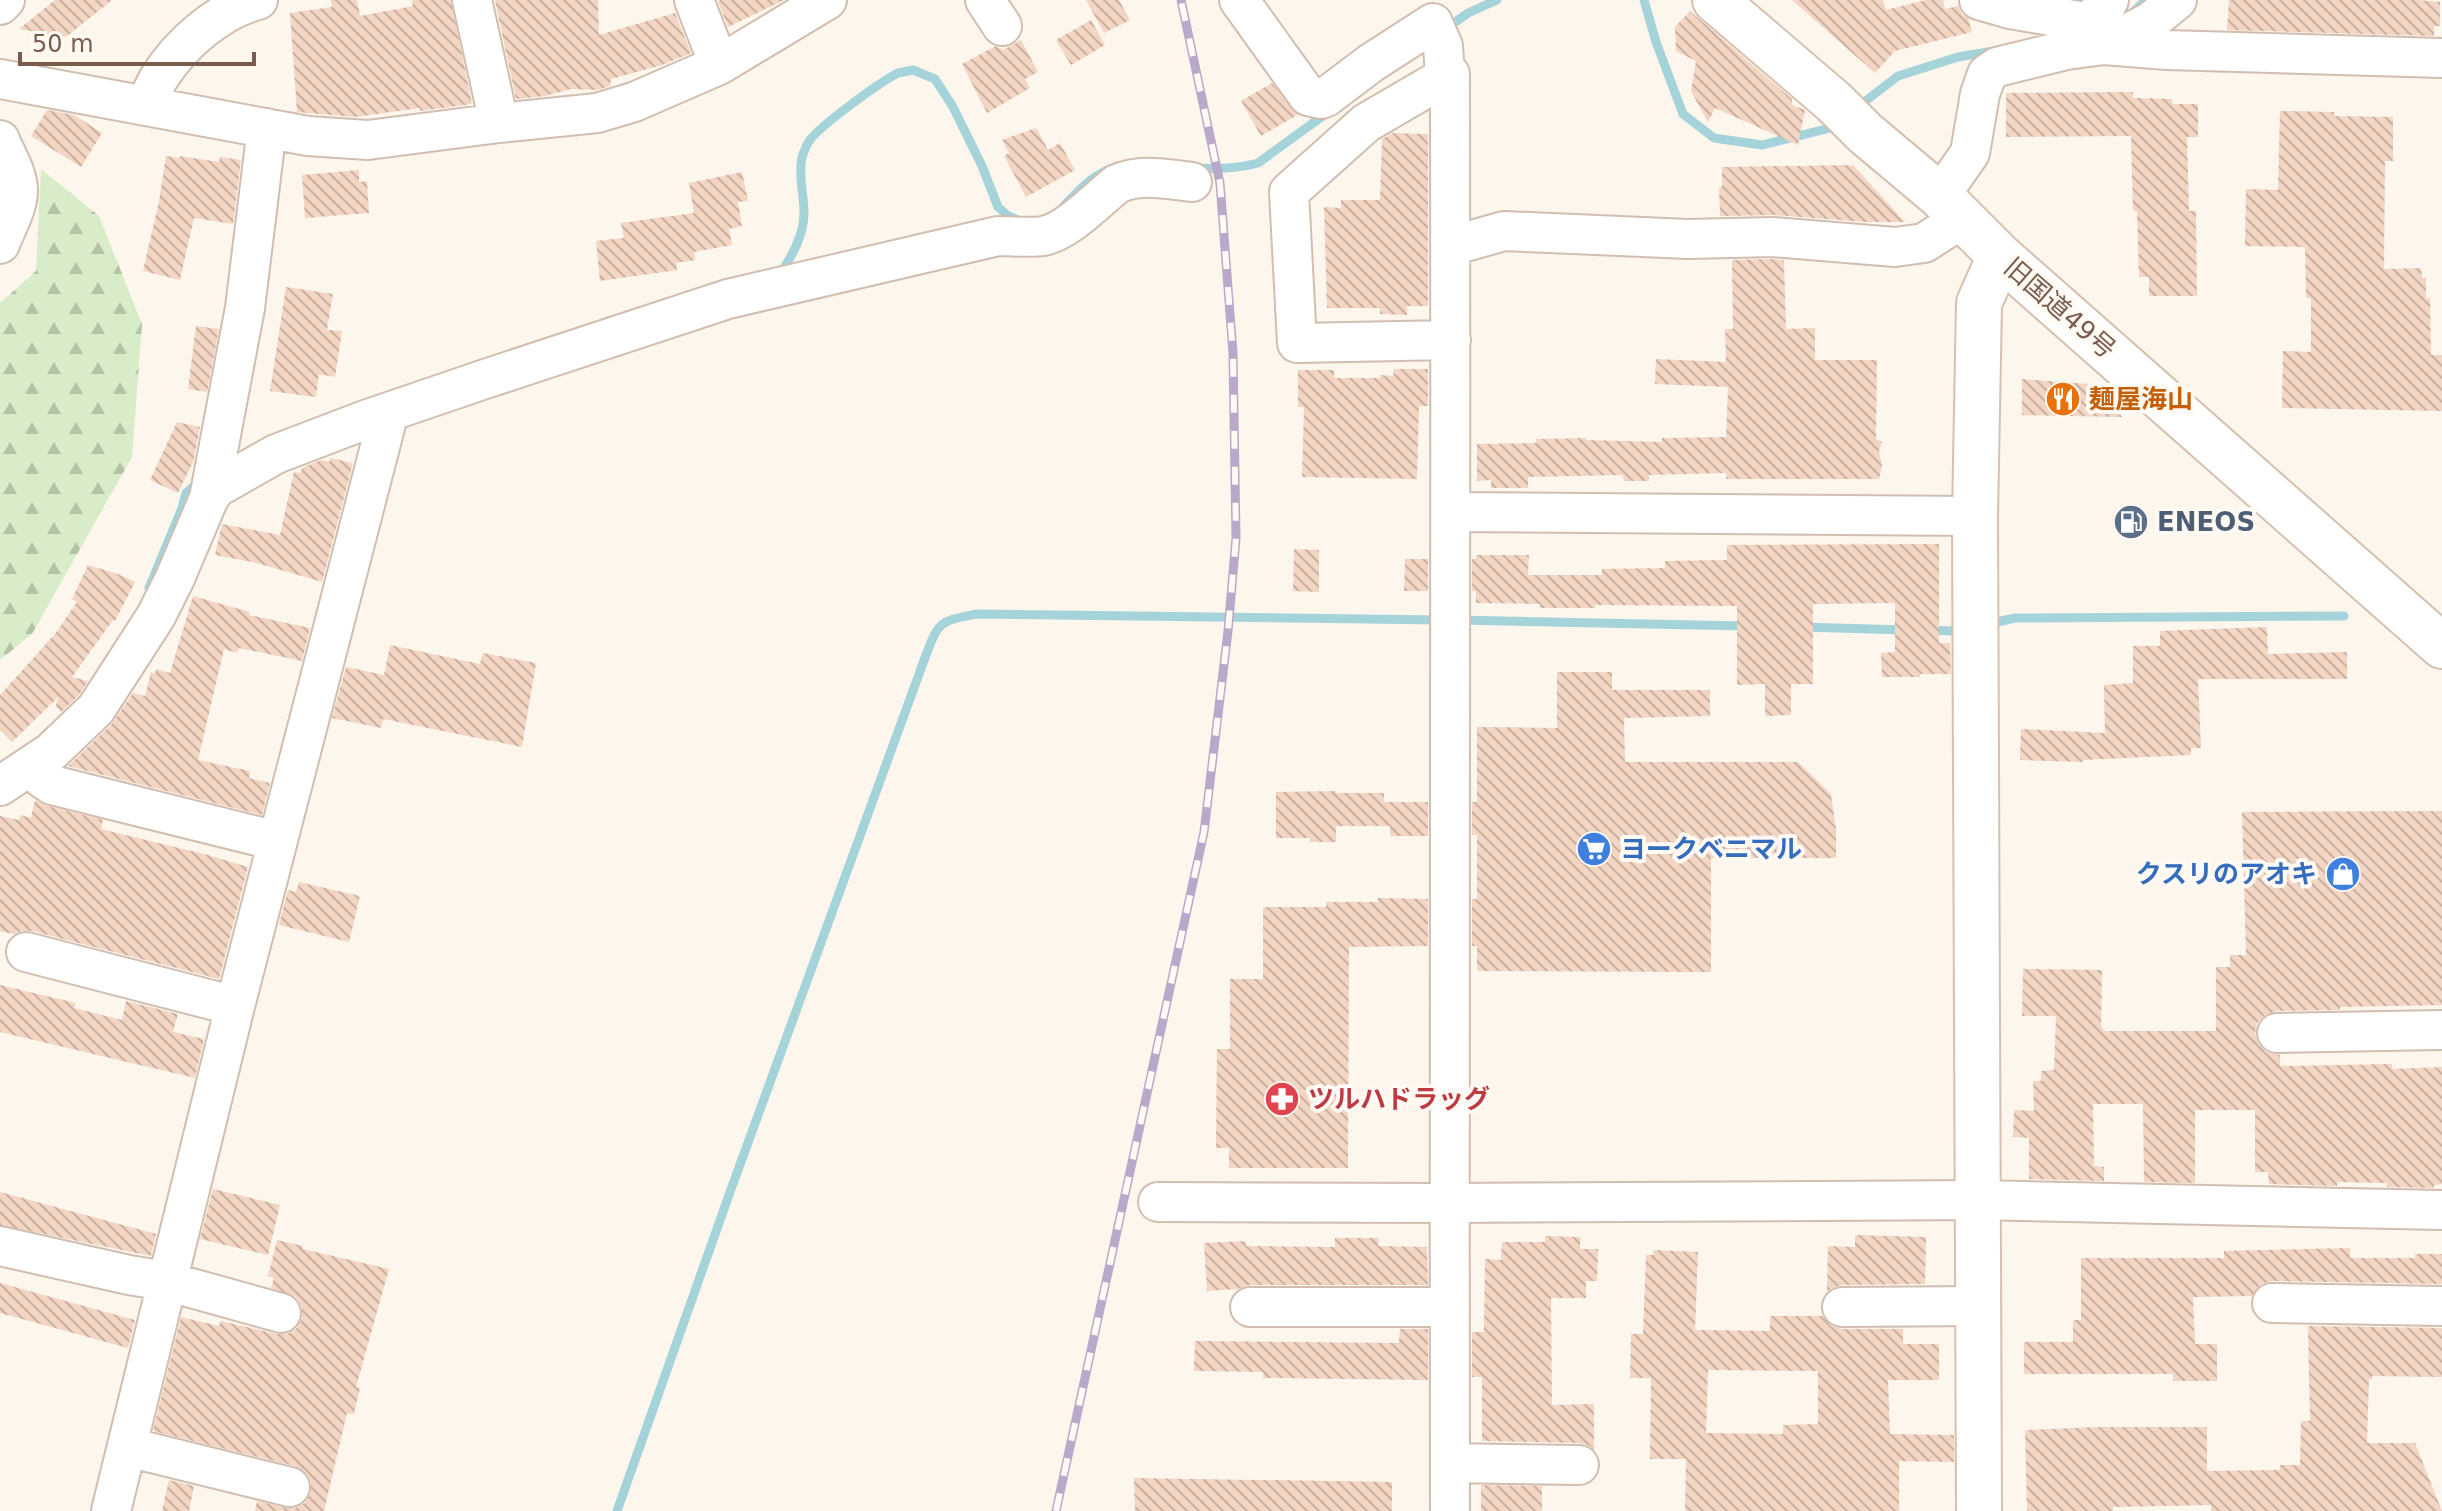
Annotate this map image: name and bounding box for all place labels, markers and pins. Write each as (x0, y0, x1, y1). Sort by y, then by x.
restaurant icon: 麺屋海山 (2044, 380, 2082, 418)
place label: 麺屋海山 (2089, 384, 2193, 414)
fuel station icon: ENEOS (2112, 503, 2150, 541)
place label: ENEOS (2157, 507, 2255, 537)
supermarket icon: ヨークベニマル (1575, 830, 1613, 868)
place label: ヨークベニマル (1620, 834, 1802, 864)
shop icon: クスリのアオキ (2324, 855, 2362, 893)
place label: クスリのアオキ (2136, 859, 2317, 889)
pharmacy icon: ツルハドラッグ (1263, 1080, 1301, 1118)
place label: ツルハドラッグ (1308, 1084, 1490, 1114)

